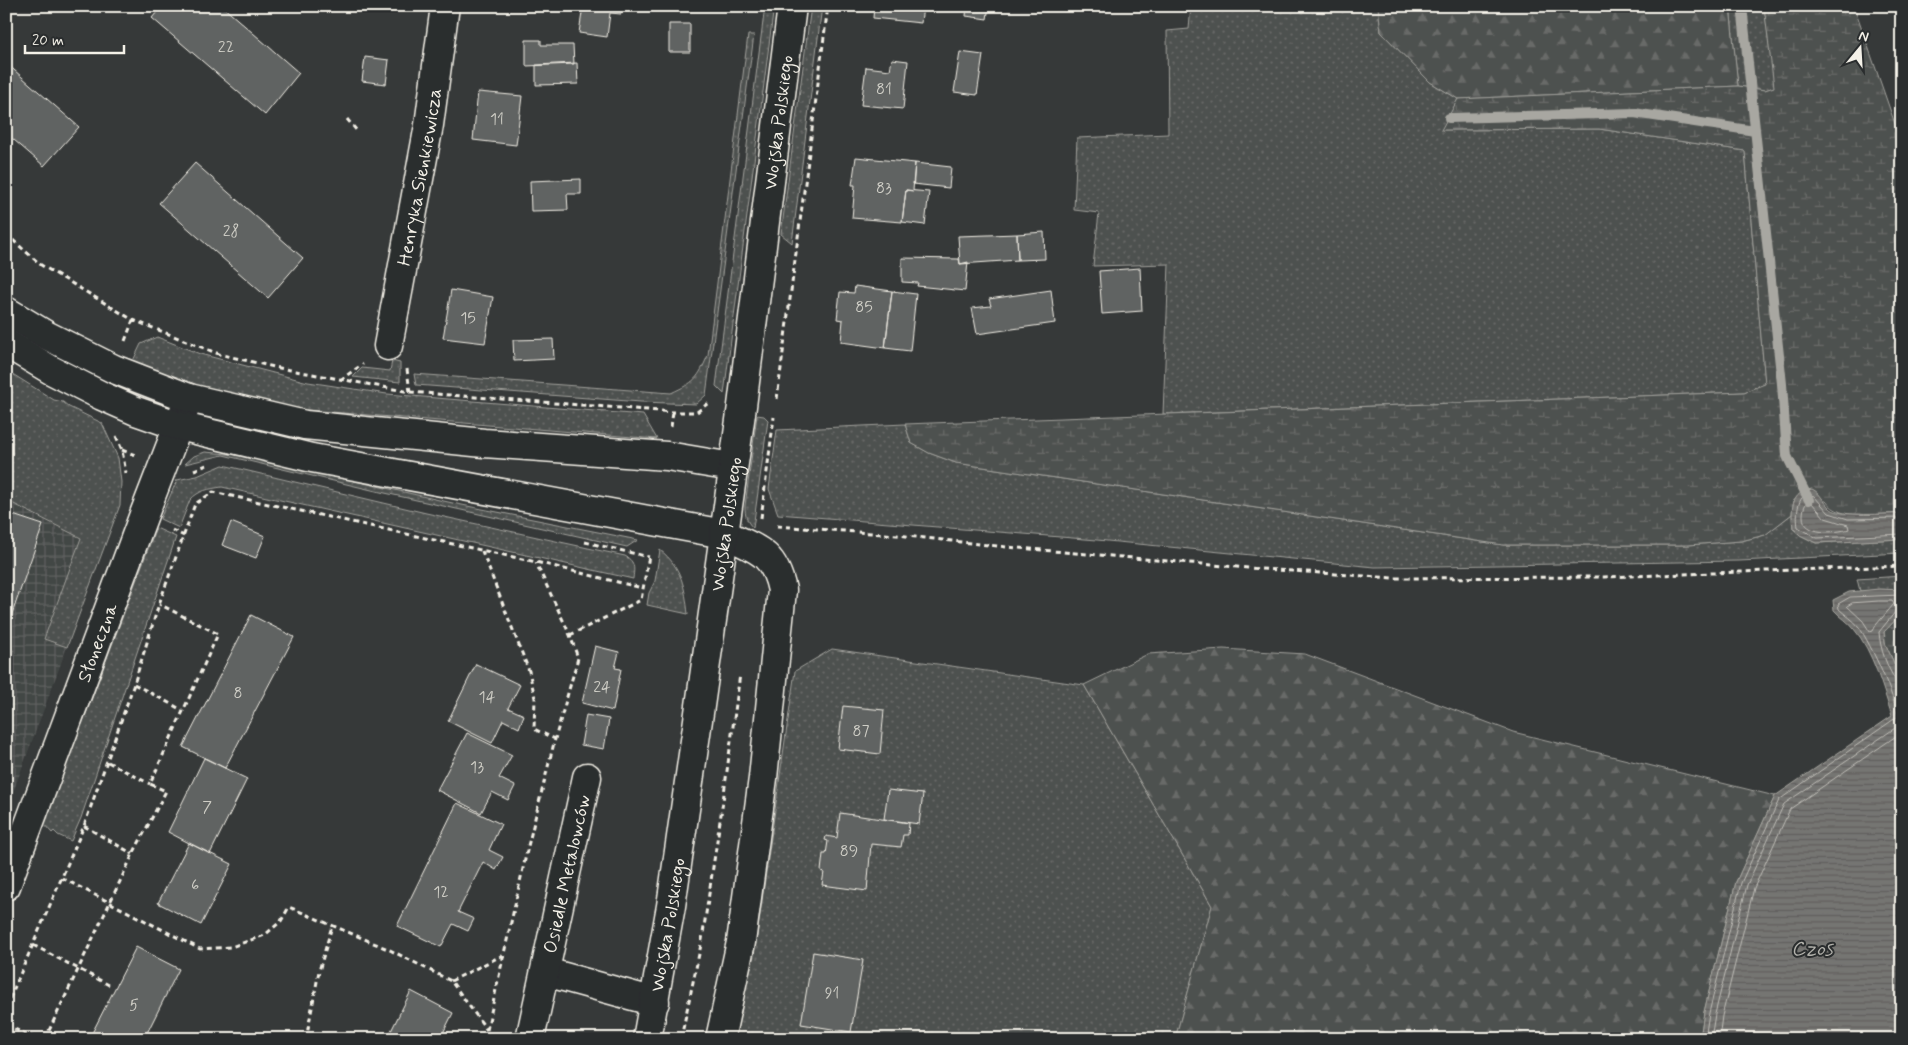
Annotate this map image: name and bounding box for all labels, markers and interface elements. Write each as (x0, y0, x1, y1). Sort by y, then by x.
scale bar (25, 22, 124, 54)
north arrow (1836, 22, 1886, 72)
text: N (1856, 27, 1871, 47)
text: 20 m (32, 31, 64, 51)
house number: 22 (218, 37, 234, 58)
street label: Wojska Polskiego (758, 54, 801, 191)
house number: 81 (876, 79, 892, 100)
street label: Henryka Sienkiewicza (392, 87, 448, 268)
house number: 11 (490, 109, 504, 130)
house number: 83 (876, 178, 892, 199)
house number: 28 (223, 221, 239, 242)
house number: 85 (855, 297, 873, 318)
house number: 15 (460, 308, 476, 329)
street label: Wojska Polskiego (705, 455, 750, 593)
street label: Słoneczna (72, 599, 124, 686)
house number: 24 (593, 677, 611, 698)
house number: 8 (233, 683, 243, 704)
house number: 14 (479, 687, 496, 708)
house number: 87 (852, 721, 870, 742)
house number: 13 (470, 757, 484, 778)
street label: Osiedle Metalowców (538, 793, 597, 956)
house number: 7 (202, 797, 212, 818)
house number: 89 (840, 841, 858, 862)
street label: Wojska Polskiego (645, 856, 693, 994)
house number: 6 (191, 875, 199, 896)
house number: 12 (433, 882, 449, 903)
water label: Czos (1791, 936, 1835, 963)
house number: 91 (825, 983, 839, 1004)
house number: 5 (129, 995, 139, 1016)

